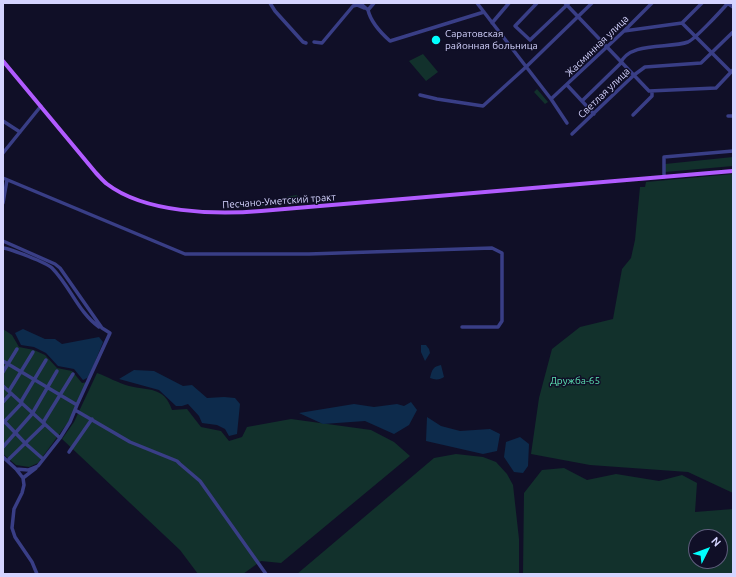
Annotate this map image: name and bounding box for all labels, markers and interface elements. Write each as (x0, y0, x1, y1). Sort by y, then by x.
street label: Жасминная улица (563, 13, 631, 79)
place label: Саратовская районная больница (445, 28, 538, 52)
marker: Саратовская районная больница (430, 34, 442, 46)
street label: Светлая улица (576, 65, 632, 121)
street label: Песчано-Уметский тракт (222, 191, 336, 211)
park label: Дружба-65 (550, 375, 600, 387)
north arrow (688, 529, 728, 569)
text: N (709, 535, 723, 549)

